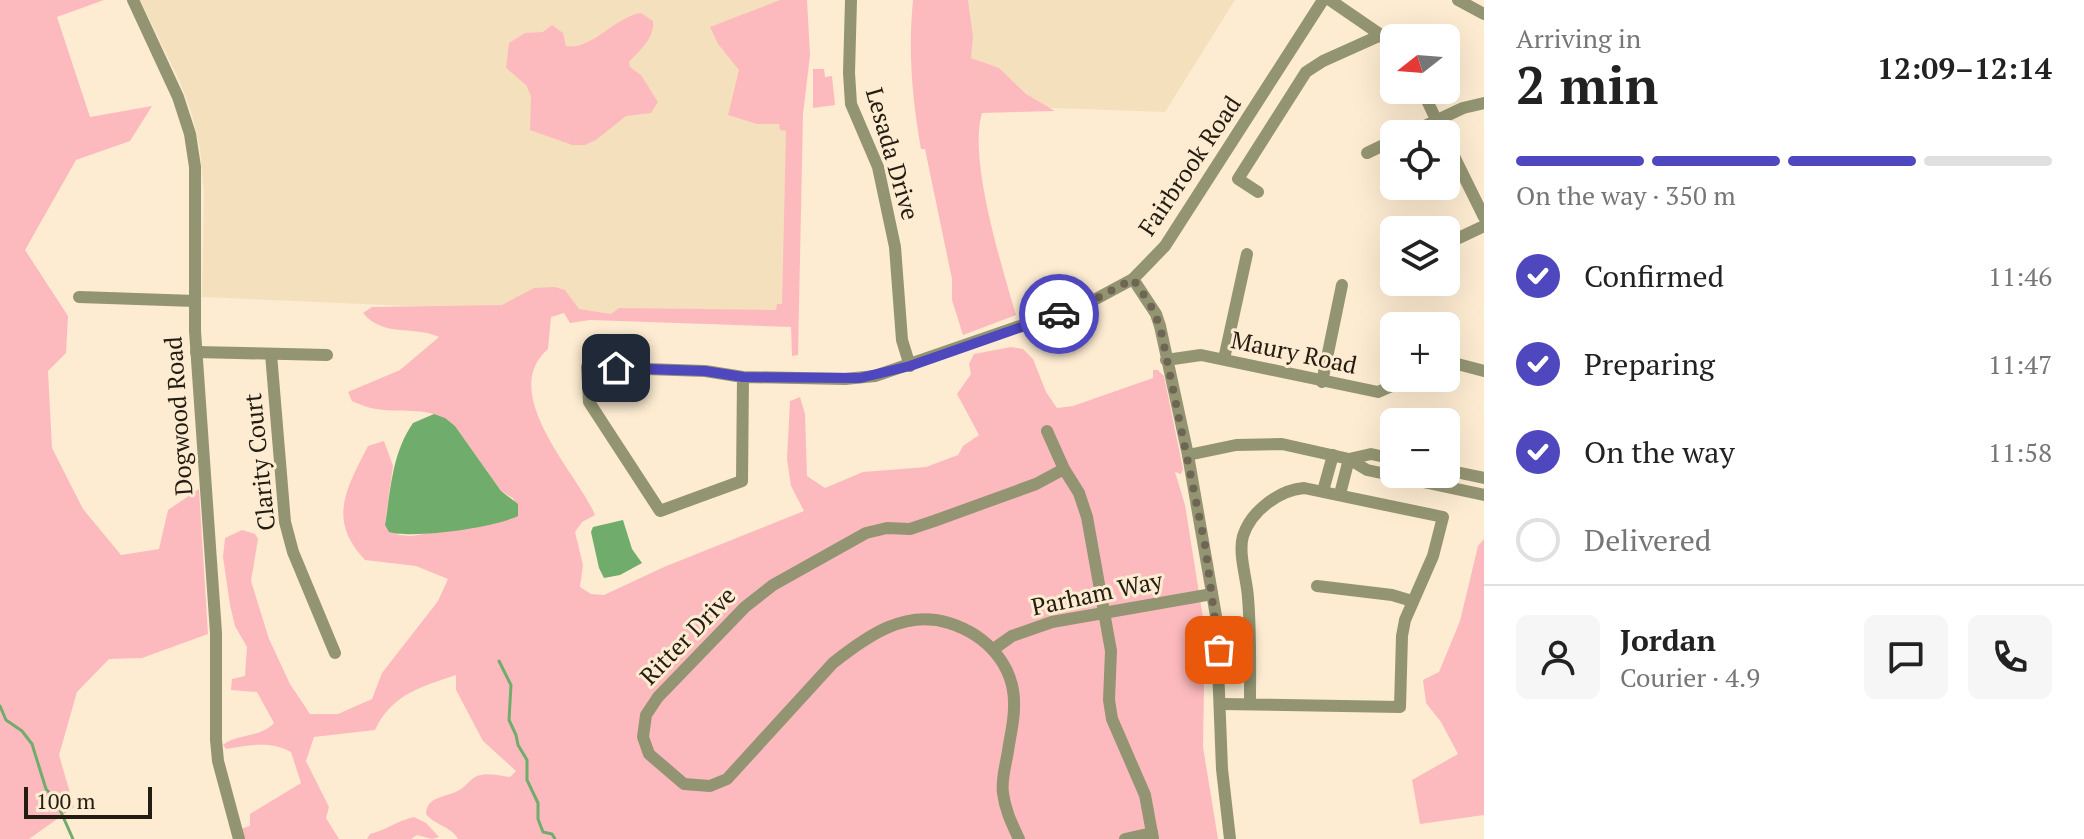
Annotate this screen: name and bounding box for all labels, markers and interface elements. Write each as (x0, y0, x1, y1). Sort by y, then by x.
text: Arriving in (1516, 21, 1641, 55)
north arrow (1380, 24, 1460, 104)
map controls (1380, 24, 1460, 488)
text: 12:09–12:14 (1877, 48, 2052, 88)
text: 2 min (1516, 50, 1658, 119)
street label: Lesada Drive (859, 84, 927, 224)
street label: Fairbrook Road (1131, 89, 1248, 242)
button: locate (1380, 120, 1460, 200)
text: On the way · 350 m (1516, 178, 1736, 212)
button: layers (1380, 216, 1460, 296)
icon: check (1516, 254, 1560, 298)
text: Confirmed (1584, 256, 1724, 296)
text: 11:46 (1988, 259, 2052, 293)
courier (1019, 274, 1099, 354)
icon: car (1037, 292, 1081, 336)
button: + (1380, 312, 1460, 392)
street label: Maury Road (1228, 323, 1360, 381)
pin (582, 334, 650, 402)
street label: Dogwood Road (156, 335, 200, 497)
icon: check (1516, 342, 1560, 386)
text: Preparing (1584, 344, 1715, 384)
icon: home (594, 346, 638, 390)
text: 11:47 (1988, 347, 2052, 381)
street label: Clarity Court (236, 392, 282, 532)
button: − (1380, 408, 1460, 488)
icon: check (1516, 430, 1560, 474)
text: On the way (1584, 432, 1735, 472)
text: 11:58 (1988, 435, 2052, 469)
text: Delivered (1584, 520, 1711, 560)
street label: Parham Way (1028, 563, 1166, 623)
street label: Ritter Drive (632, 579, 742, 691)
button: person (1516, 615, 1600, 699)
button: chat (1864, 615, 1948, 699)
button: phone (1968, 615, 2052, 699)
pin (1185, 616, 1253, 684)
text: Jordan (1620, 620, 1716, 660)
icon: bag (1197, 628, 1241, 672)
text: Courier · 4.9 (1620, 660, 1760, 694)
scale bar (24, 783, 152, 819)
text: 100 m (36, 786, 96, 815)

